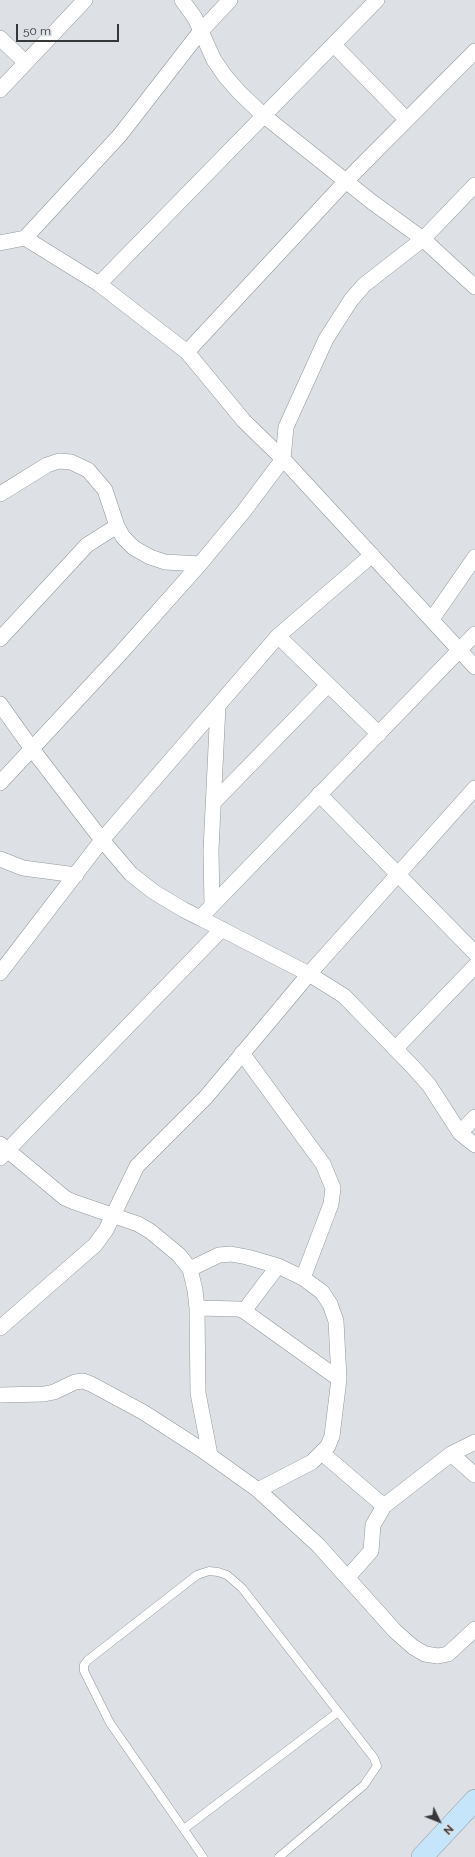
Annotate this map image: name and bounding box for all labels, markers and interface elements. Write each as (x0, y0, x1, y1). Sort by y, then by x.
scale bar (18, 16, 121, 42)
text: 50 m (23, 24, 51, 38)
north arrow (419, 1801, 459, 1841)
text: N (441, 1822, 456, 1837)

